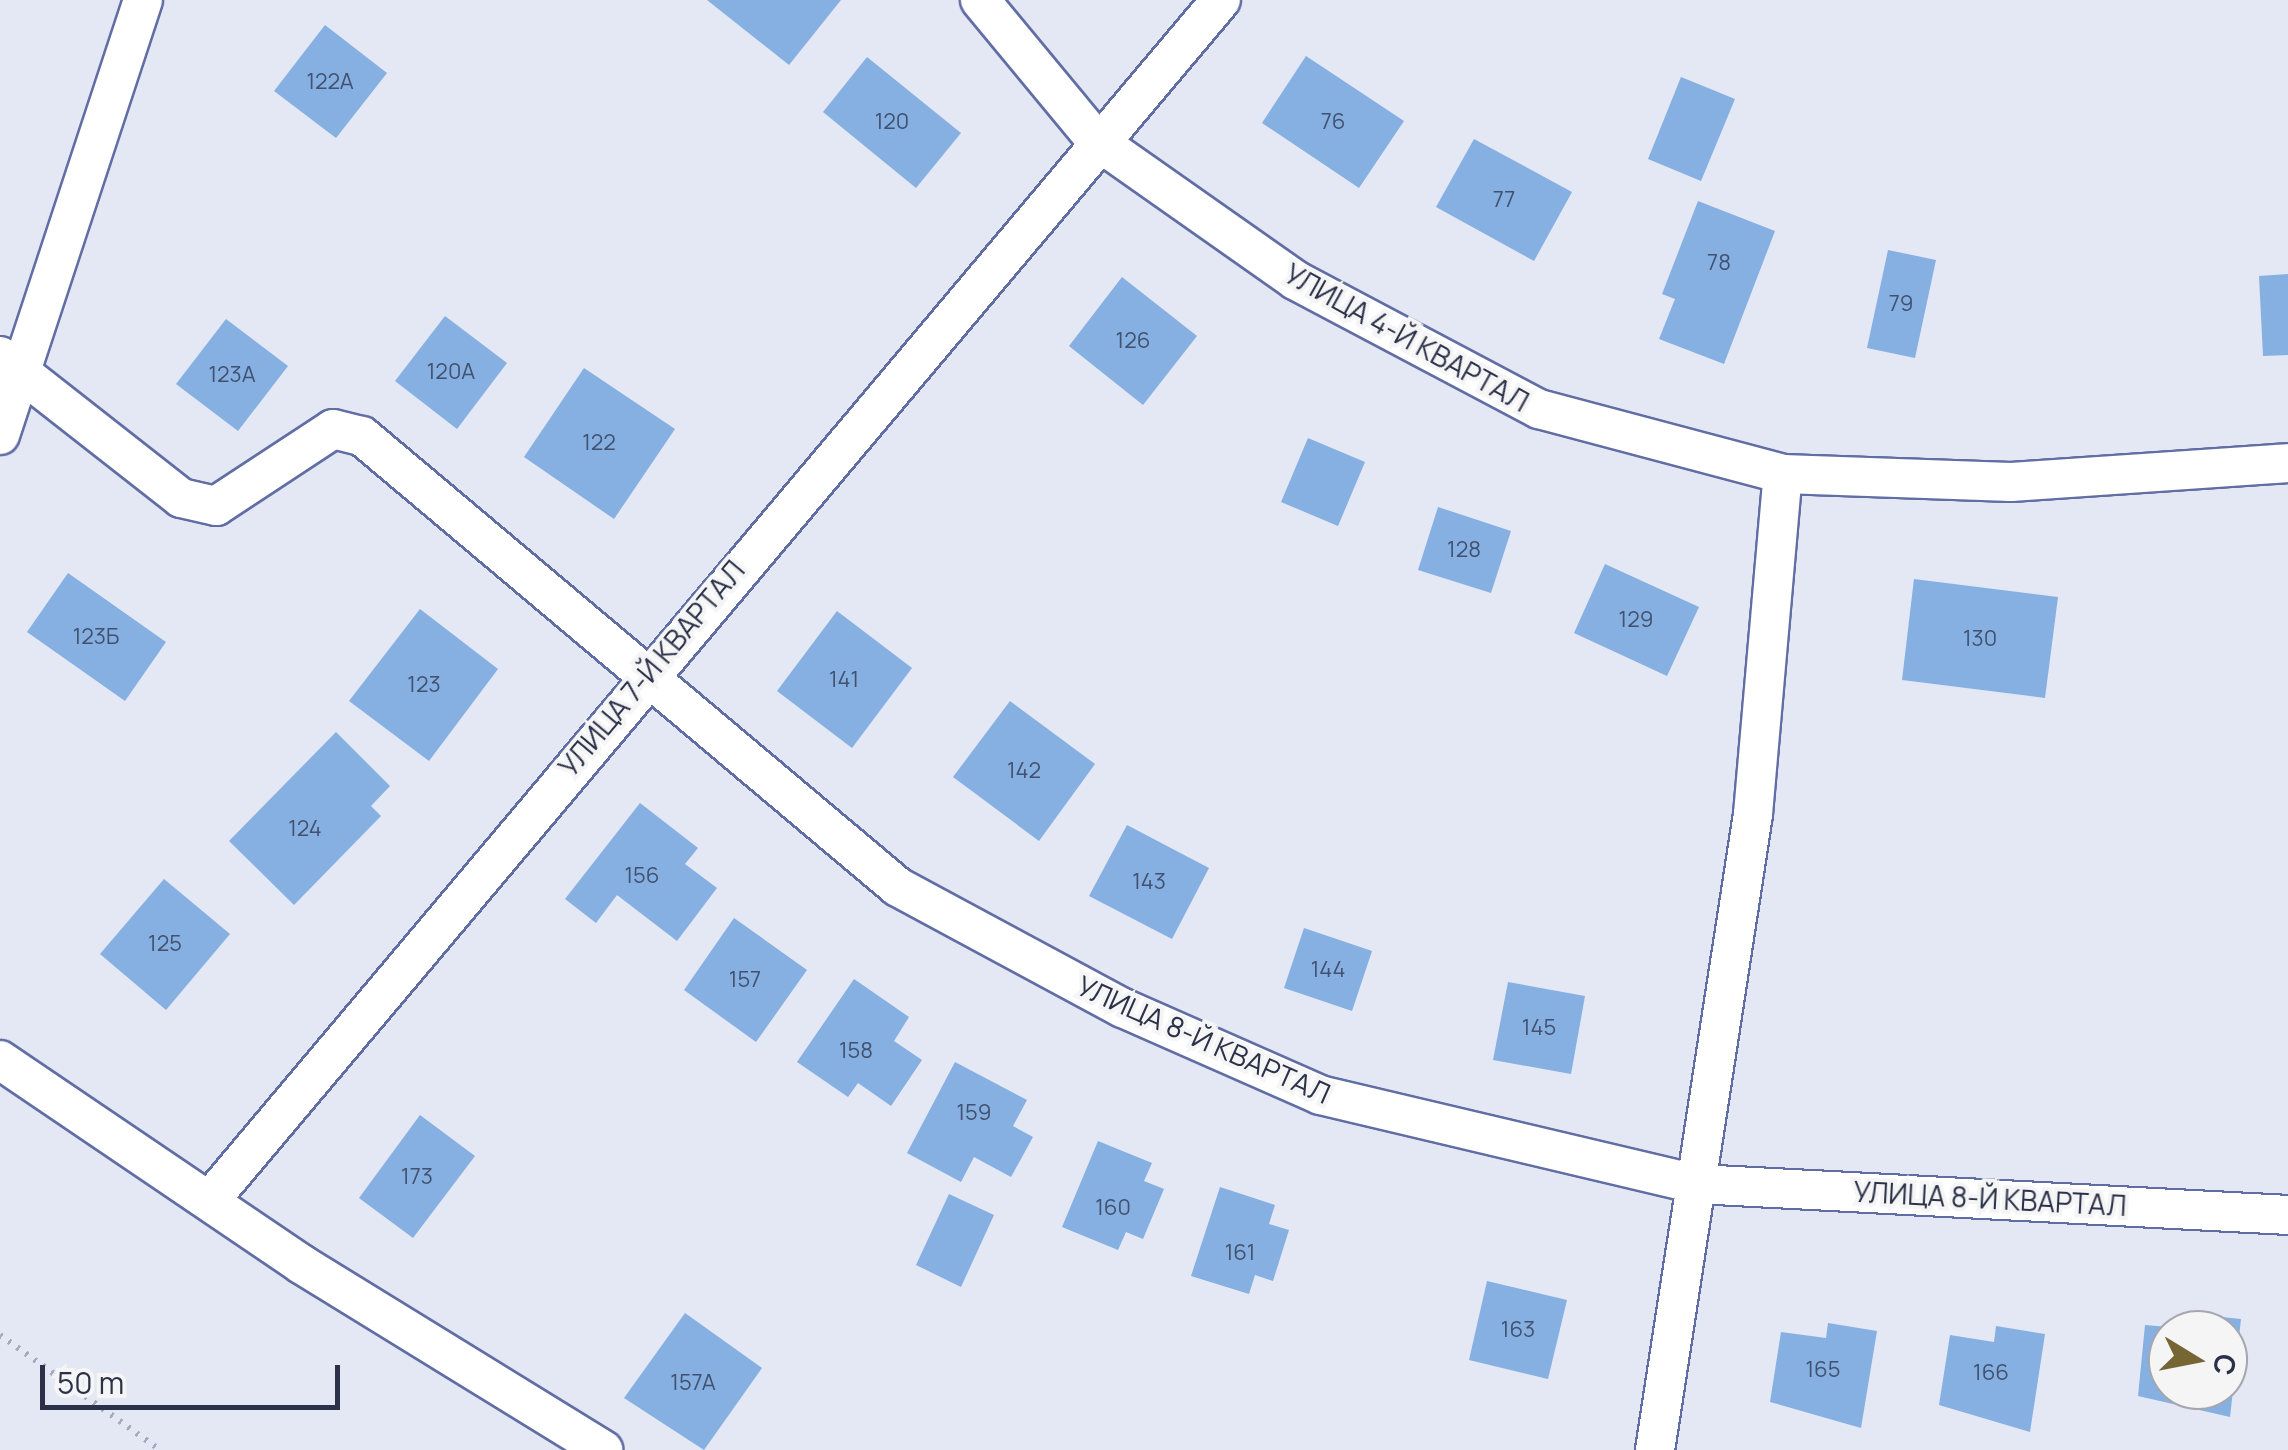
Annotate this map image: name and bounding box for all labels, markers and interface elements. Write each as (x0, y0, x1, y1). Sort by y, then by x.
house number: 122А (306, 69, 354, 95)
house number: 120 (875, 109, 909, 135)
house number: 76 (1321, 109, 1345, 135)
house number: 77 (1493, 187, 1515, 213)
house number: 78 (1707, 250, 1731, 276)
street label: УЛИЦА 4-Й КВАРТАЛ (1279, 256, 1535, 418)
house number: 79 (1889, 291, 1913, 317)
house number: 126 (1116, 328, 1150, 354)
house number: 120А (427, 359, 475, 385)
house number: 123А (208, 362, 256, 388)
house number: 122 (582, 430, 616, 456)
house number: 128 (1447, 537, 1481, 563)
street label: УЛИЦА 7-Й КВАРТАЛ (551, 553, 751, 783)
house number: 129 (1619, 607, 1653, 633)
house number: 123Б (73, 624, 119, 650)
house number: 130 (1963, 626, 1997, 652)
house number: 141 (829, 667, 859, 693)
house number: 123 (407, 672, 441, 698)
house number: 142 (1007, 758, 1041, 784)
house number: 124 (288, 816, 322, 842)
house number: 156 (625, 863, 659, 889)
house number: 143 (1132, 869, 1166, 895)
house number: 125 (148, 931, 182, 957)
house number: 144 (1311, 957, 1345, 983)
house number: 157 (729, 967, 761, 993)
street label: УЛИЦА 8-Й КВАРТАЛ (1072, 968, 1336, 1110)
house number: 145 (1522, 1015, 1556, 1041)
house number: 158 (839, 1038, 873, 1064)
house number: 159 (957, 1100, 991, 1126)
house number: 173 (401, 1164, 433, 1190)
street label: УЛИЦА 8-Й КВАРТАЛ (1853, 1174, 2127, 1222)
house number: 160 (1095, 1195, 1131, 1221)
house number: 161 (1225, 1240, 1255, 1266)
north arrow (2148, 1310, 2248, 1410)
house number: 163 (1501, 1317, 1535, 1343)
scale bar (45, 1345, 345, 1407)
text: С (2205, 1351, 2246, 1378)
house number: 165 (1806, 1357, 1840, 1383)
house number: 166 (1973, 1360, 2009, 1386)
text: 50 m (57, 1362, 124, 1403)
house number: 157А (670, 1370, 716, 1396)

